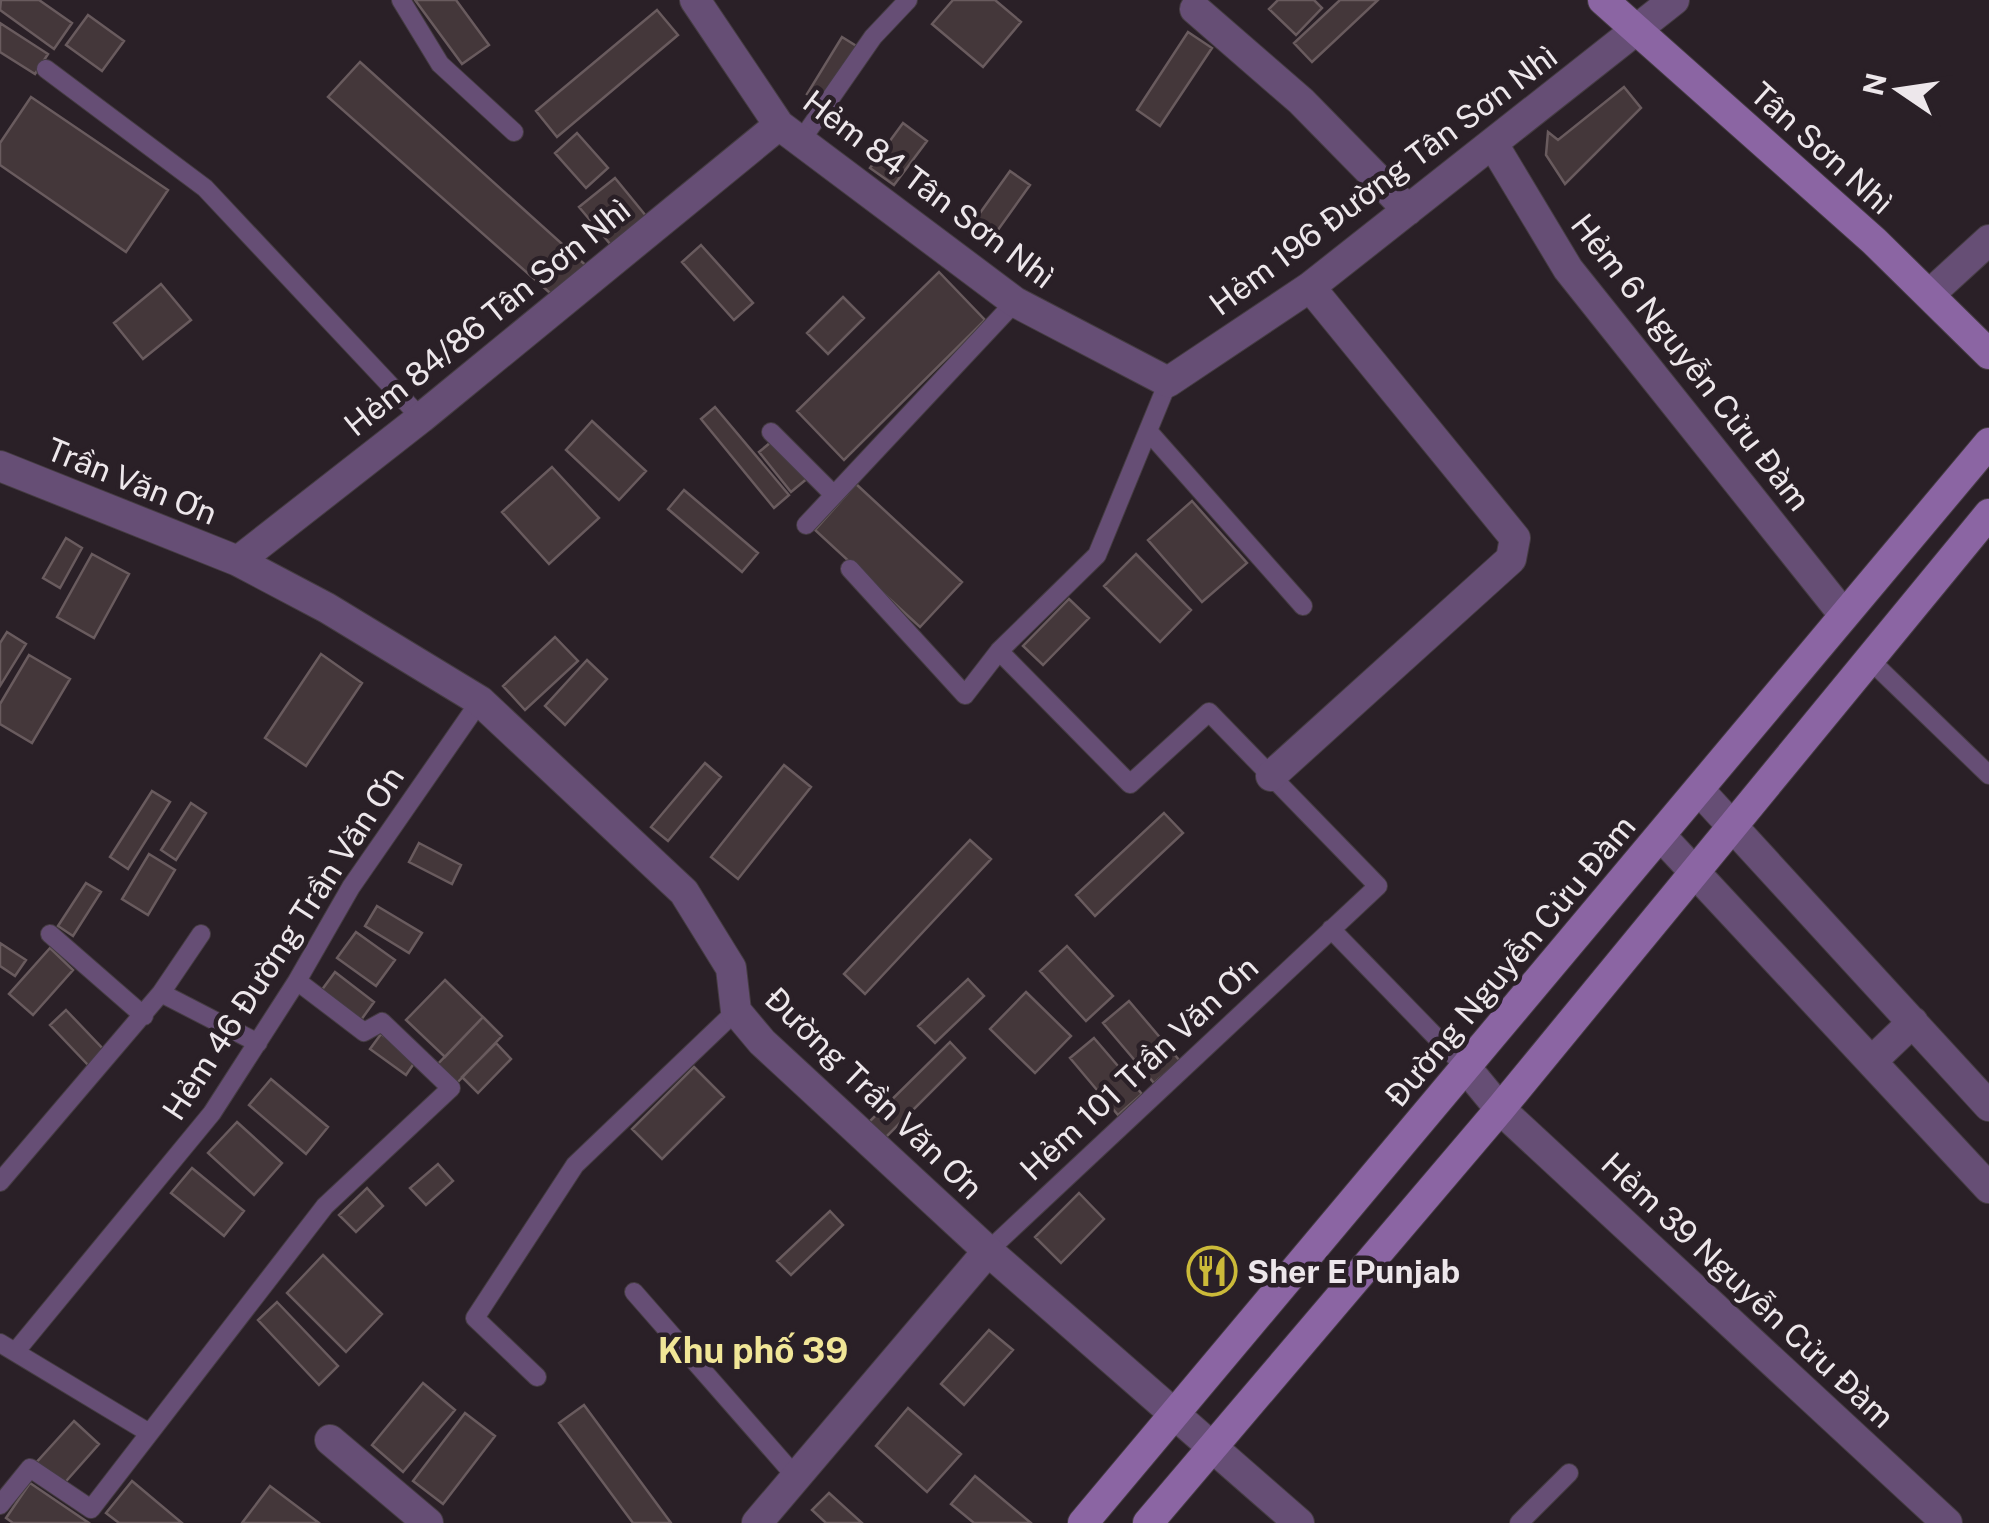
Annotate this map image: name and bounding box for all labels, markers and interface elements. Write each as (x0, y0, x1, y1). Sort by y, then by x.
street label: Hẻm 196 Đường Tân Sơn Nhì (1202, 37, 1564, 323)
north arrow (1849, 40, 1949, 140)
street label: Tân Sơn Nhì (1743, 74, 1901, 222)
street label: Hẻm 84 Tân Sơn Nhì (796, 83, 1062, 295)
street label: Hẻm 84/86 Tân Sơn Nhì (337, 190, 637, 444)
street label: Hẻm 6 Nguyễn Cửu Đàm (1564, 206, 1818, 518)
street label: Trần Văn Ơn (42, 430, 222, 532)
street label: Hẻm 46 Đường Trần Văn Ơn (155, 759, 411, 1127)
street label: Đường Nguyễn Cửu Đàm (1377, 808, 1643, 1114)
street label: Hẻm 101 Trần Văn Ơn (1013, 948, 1265, 1188)
street label: Đường Trần Văn Ơn (758, 980, 990, 1206)
street label: Hẻm 39 Nguyễn Cửu Đàm (1594, 1145, 1902, 1435)
restaurant icon: Sher E Punjab (1186, 1245, 1238, 1297)
place label: Sher E Punjab (1247, 1253, 1460, 1290)
district label: Khu phố 39 (658, 1330, 848, 1371)

